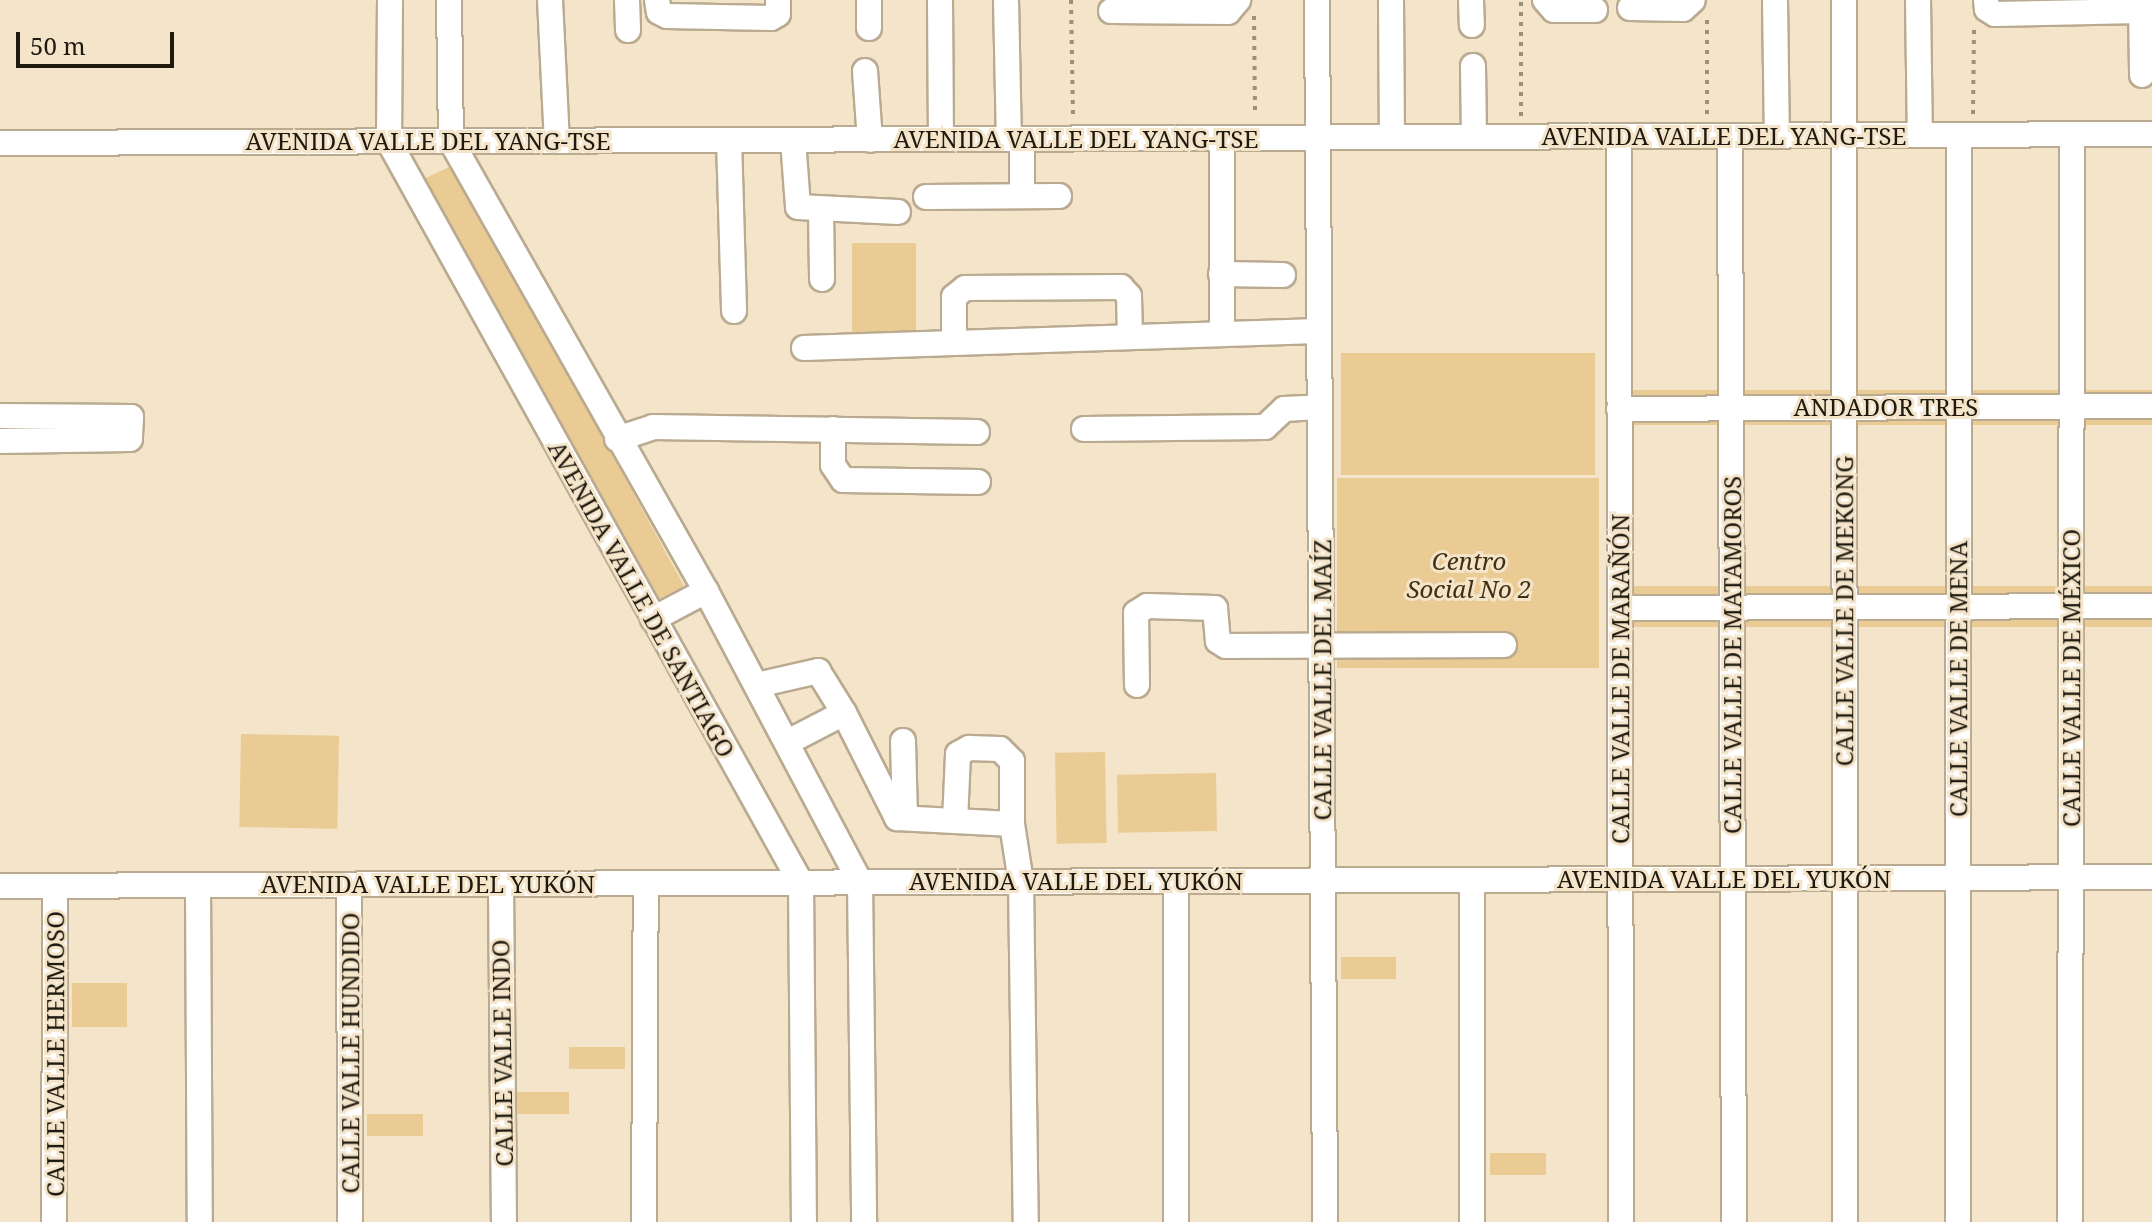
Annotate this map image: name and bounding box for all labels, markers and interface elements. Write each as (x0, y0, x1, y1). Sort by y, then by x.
scale bar (20, 16, 178, 66)
text: 50 m (30, 29, 86, 62)
street label: AVENIDA VALLE DEL YANG-TSE (1541, 122, 1907, 150)
street label: AVENIDA VALLE DEL YANG-TSE (893, 125, 1259, 153)
street label: AVENIDA VALLE DEL YANG-TSE (245, 127, 611, 155)
street label: ANDADOR TRES (1794, 393, 1978, 421)
street label: AVENIDA VALLE DE SANTIAGO (543, 436, 741, 762)
street label: CALLE VALLE DE MEKONG (1830, 456, 1858, 766)
street label: CALLE VALLE DE MATAMOROS (1718, 476, 1746, 834)
street label: CALLE VALLE DE MARAÑÓN (1606, 514, 1634, 844)
street label: CALLE VALLE DE MÉXICO (2057, 529, 2085, 827)
street label: CALLE VALLE DEL MAÍZ (1308, 539, 1336, 821)
street label: CALLE VALLE DE MENA (1944, 541, 1972, 817)
park label: Centro Social No 2 (1407, 547, 1531, 603)
street label: AVENIDA VALLE DEL YUKÓN (1557, 865, 1891, 893)
street label: AVENIDA VALLE DEL YUKÓN (909, 867, 1243, 895)
street label: AVENIDA VALLE DEL YUKÓN (261, 870, 595, 898)
street label: CALLE VALLE HERMOSO (41, 911, 69, 1197)
street label: CALLE VALLE HUNDIDO (336, 912, 364, 1194)
street label: CALLE VALLE INDO (486, 939, 518, 1167)

